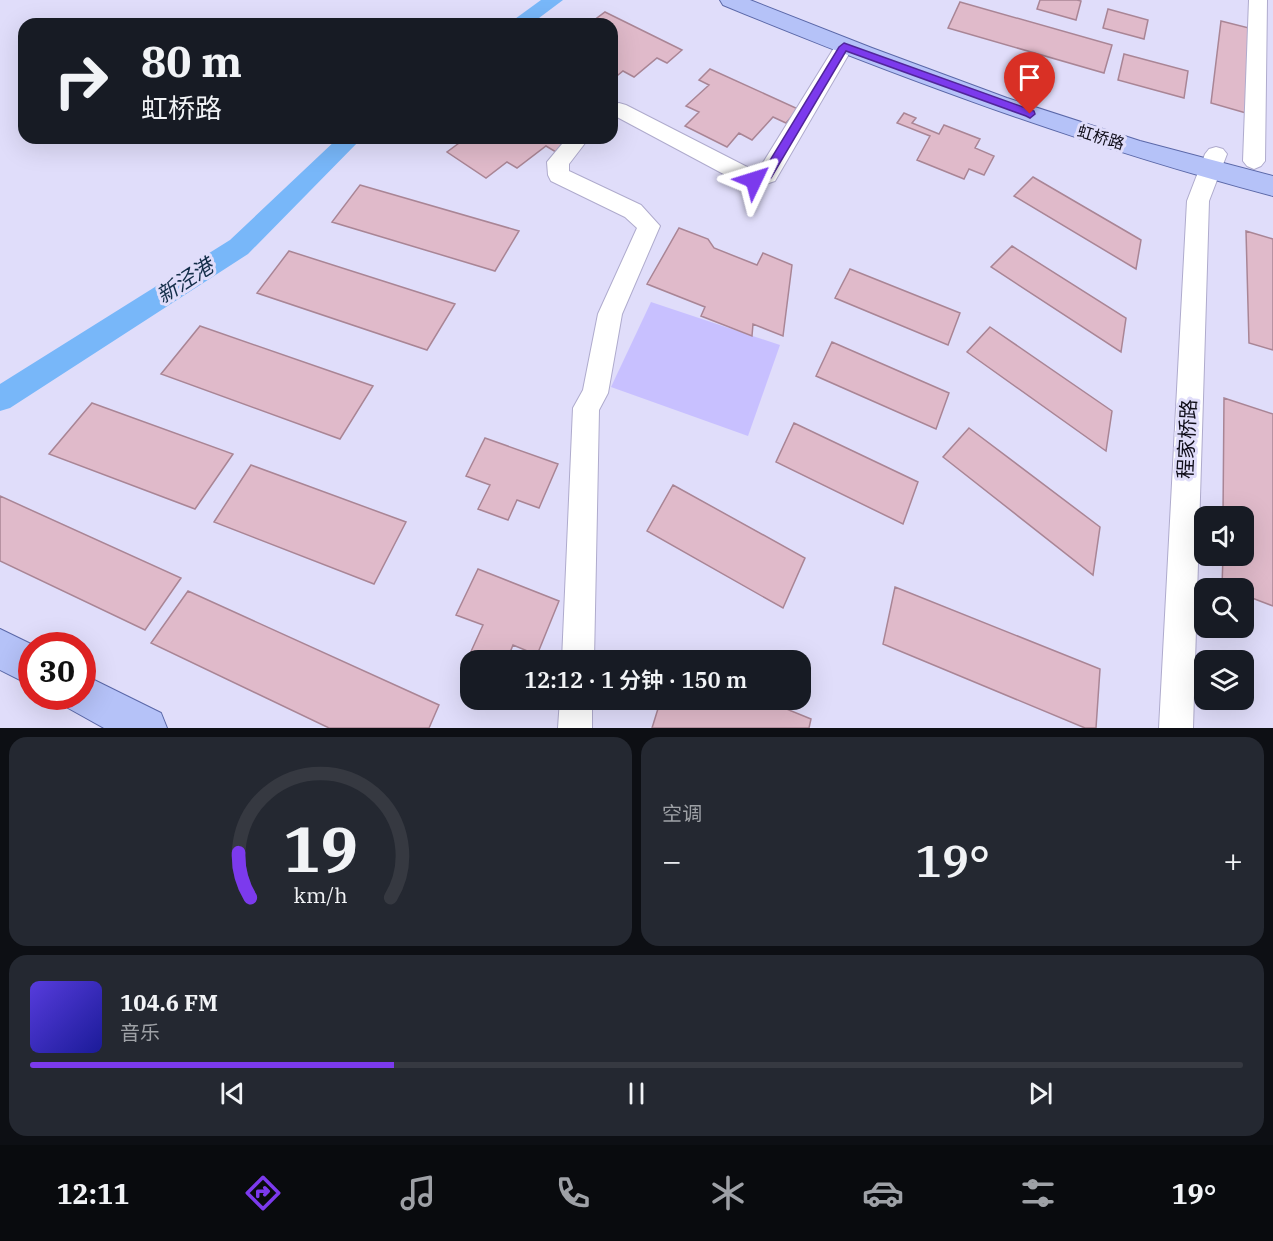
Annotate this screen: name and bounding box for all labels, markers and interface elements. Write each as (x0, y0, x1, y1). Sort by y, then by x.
text: 80 m (141, 34, 242, 89)
icon: right (42, 42, 120, 120)
pin (1004, 52, 1055, 114)
icon: arrive (1013, 61, 1046, 94)
text: 虹桥路 (141, 90, 222, 125)
street label: 虹桥路 (1075, 120, 1127, 154)
position arrow (722, 148, 786, 212)
water label: 新泾港 (150, 250, 221, 309)
street label: 程家桥路 (1171, 398, 1202, 480)
map controls (1194, 506, 1254, 710)
button: sound (1194, 506, 1254, 566)
button: search (1194, 578, 1254, 638)
speed limit sign: 30 (18, 632, 96, 710)
button: layers (1194, 650, 1254, 710)
text: 12:12 · 1 分钟 · 150 m (524, 665, 747, 694)
text: 空调 (662, 800, 702, 827)
text: 19 (283, 808, 358, 889)
text: 19° (915, 831, 990, 889)
text: − (662, 839, 682, 882)
text: + (1223, 839, 1243, 882)
text: km/h (293, 882, 348, 910)
text: 104.6 FM (120, 988, 218, 1017)
text: 音乐 (120, 1019, 160, 1046)
icon: previous (216, 1077, 249, 1110)
icon: pause (620, 1077, 653, 1110)
icon: next (1024, 1077, 1057, 1110)
icon: directions (242, 1172, 284, 1214)
icon: music (397, 1172, 439, 1214)
icon: phone (552, 1172, 594, 1214)
icon: climate (707, 1172, 749, 1214)
icon: car (862, 1172, 904, 1214)
icon: filters (1017, 1172, 1059, 1214)
text: 12:11 (56, 1176, 129, 1211)
text: 19° (1171, 1176, 1217, 1211)

